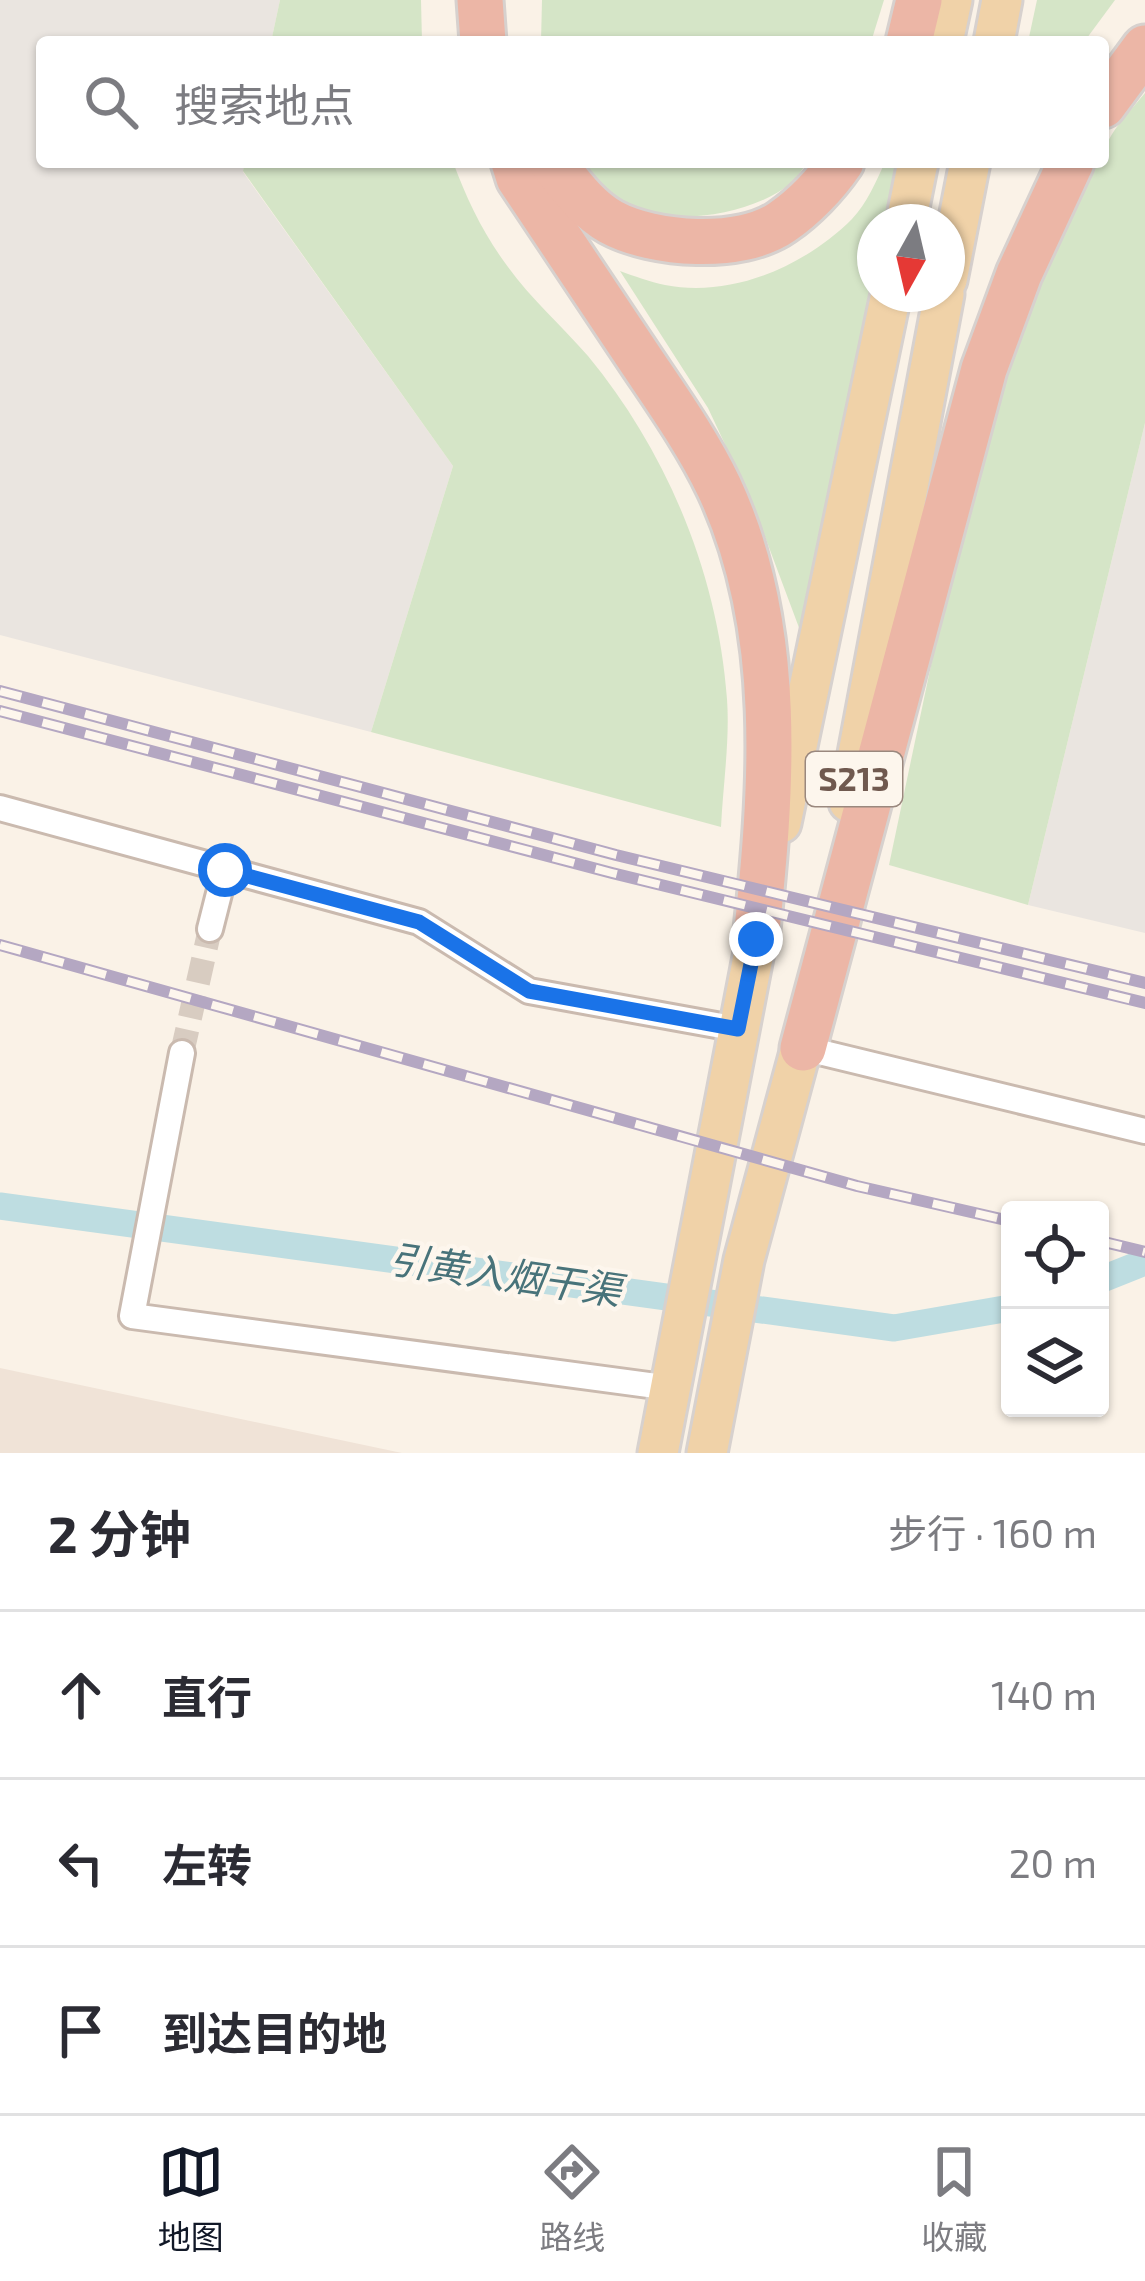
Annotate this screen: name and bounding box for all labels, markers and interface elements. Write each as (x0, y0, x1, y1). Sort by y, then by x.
search box (36, 36, 1109, 168)
icon: search (78, 69, 144, 135)
text: 搜索地点 (174, 77, 354, 131)
north arrow (857, 204, 965, 312)
road number: S213 (806, 752, 902, 806)
route start (198, 843, 252, 897)
route end (729, 912, 783, 966)
map controls (1001, 1201, 1109, 1417)
button: locate (1001, 1201, 1109, 1309)
water label: 引黄入烟干渠 (386, 1234, 629, 1314)
button: layers (1001, 1309, 1109, 1417)
text: 2 分钟 (48, 1502, 191, 1563)
text: 步行 · 160 m (888, 1509, 1097, 1556)
icon: ahead (48, 1662, 114, 1728)
text: 直行 (162, 1669, 252, 1723)
text: 140 m (991, 1671, 1097, 1718)
icon: left (48, 1830, 114, 1896)
text: 左转 (162, 1837, 252, 1891)
text: 20 m (1009, 1839, 1097, 1886)
icon: arrive (48, 1998, 114, 2064)
text: 到达目的地 (162, 2005, 387, 2059)
tab: 地图 (158, 2139, 224, 2259)
tab: 路线 (539, 2139, 605, 2259)
tab: 收藏 (921, 2139, 987, 2259)

